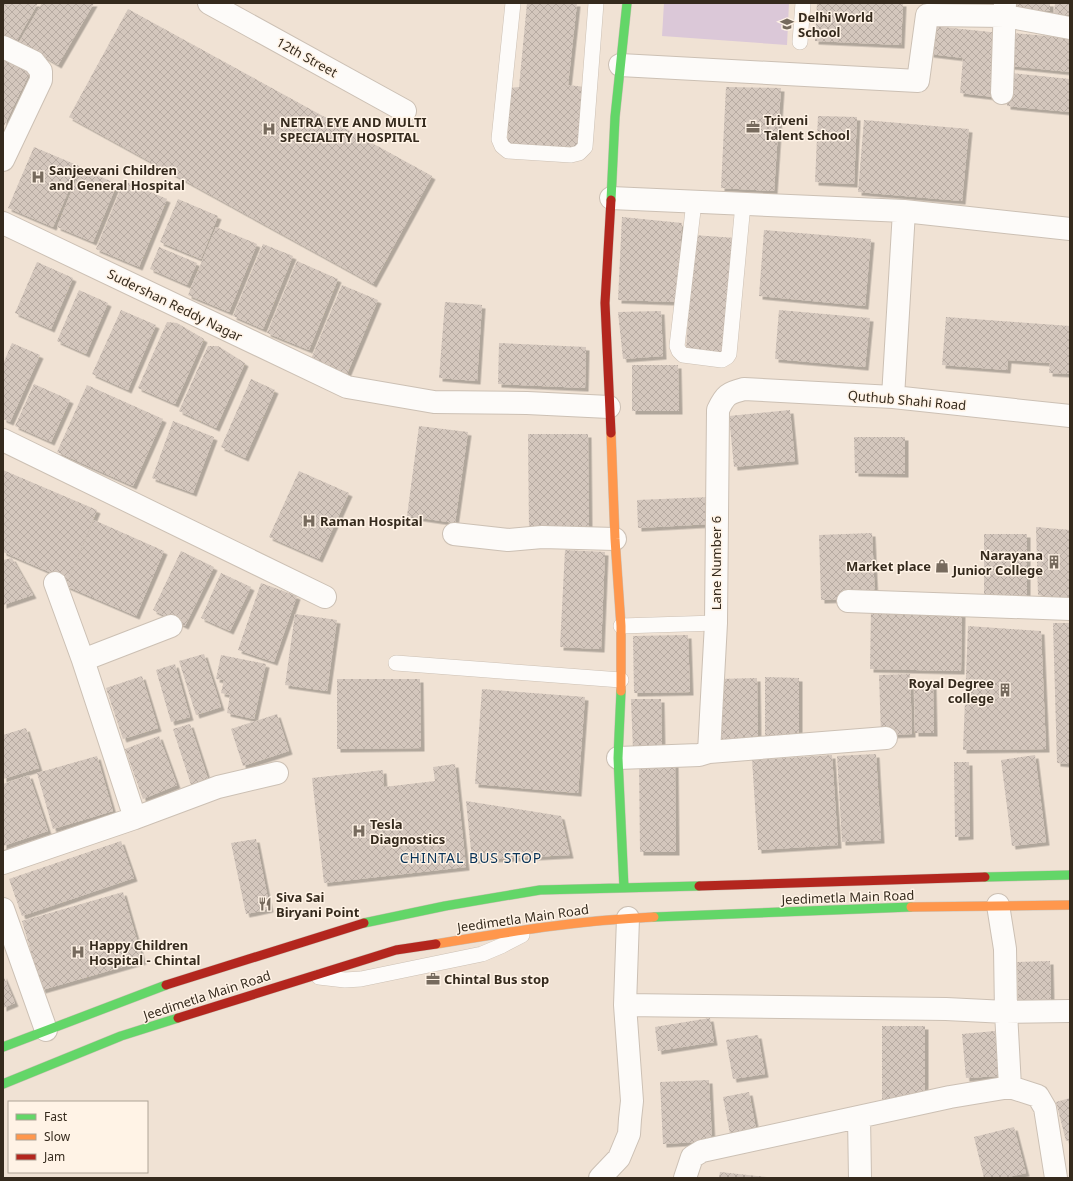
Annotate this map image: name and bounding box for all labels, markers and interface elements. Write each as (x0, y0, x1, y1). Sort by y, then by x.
place label: Delhi World School (798, 8, 873, 41)
school or university icon: Delhi World School (779, 16, 795, 32)
street label: 12th Street (273, 33, 341, 81)
place label: Triveni Talent School (764, 111, 850, 144)
place label: NETRA EYE AND MULTI SPECIALITY HOSPITAL (280, 113, 426, 146)
office icon: Triveni Talent School (745, 119, 761, 135)
hospital icon: NETRA EYE AND MULTI SPECIALITY HOSPITAL (261, 121, 277, 137)
place label: Sanjeevani Children and General Hospital (49, 161, 185, 194)
hospital icon: Sanjeevani Children and General Hospital (30, 169, 46, 185)
street label: Sudershan Reddy Nagar (105, 264, 246, 346)
street label: Quthub Shahi Road (847, 386, 967, 414)
place label: Raman Hospital (320, 512, 423, 530)
hospital icon: Raman Hospital (301, 513, 317, 529)
street label: Lane Number 6 (707, 516, 725, 610)
place label: Narayana Junior College (952, 546, 1043, 579)
building icon: Narayana Junior College (1046, 554, 1062, 570)
place label: Market place (846, 557, 931, 575)
shop icon: Market place (934, 558, 950, 574)
place label: Royal Degree college (909, 674, 994, 707)
building icon: Royal Degree college (997, 682, 1013, 698)
place label: Tesla Diagnostics (370, 815, 445, 848)
hospital icon: Tesla Diagnostics (351, 823, 367, 839)
district label: CHINTAL BUS STOP (400, 848, 542, 867)
street label: Jeedimetla Main Road (779, 886, 915, 908)
place label: Siva Sai Biryani Point (276, 888, 360, 921)
restaurant icon: Siva Sai Biryani Point (257, 896, 273, 912)
street label: Jeedimetla Main Road (454, 900, 590, 936)
place label: Happy Children Hospital - Chintal (89, 936, 200, 969)
hospital icon: Happy Children Hospital - Chintal (70, 944, 86, 960)
street label: Jeedimetla Main Road (139, 966, 273, 1025)
place label: Chintal Bus stop (444, 970, 549, 988)
office icon: Chintal Bus stop (425, 971, 441, 987)
legend (8, 1101, 148, 1173)
text: Fast (44, 1108, 68, 1125)
text: Slow (44, 1128, 71, 1145)
text: Jam (43, 1148, 65, 1165)

